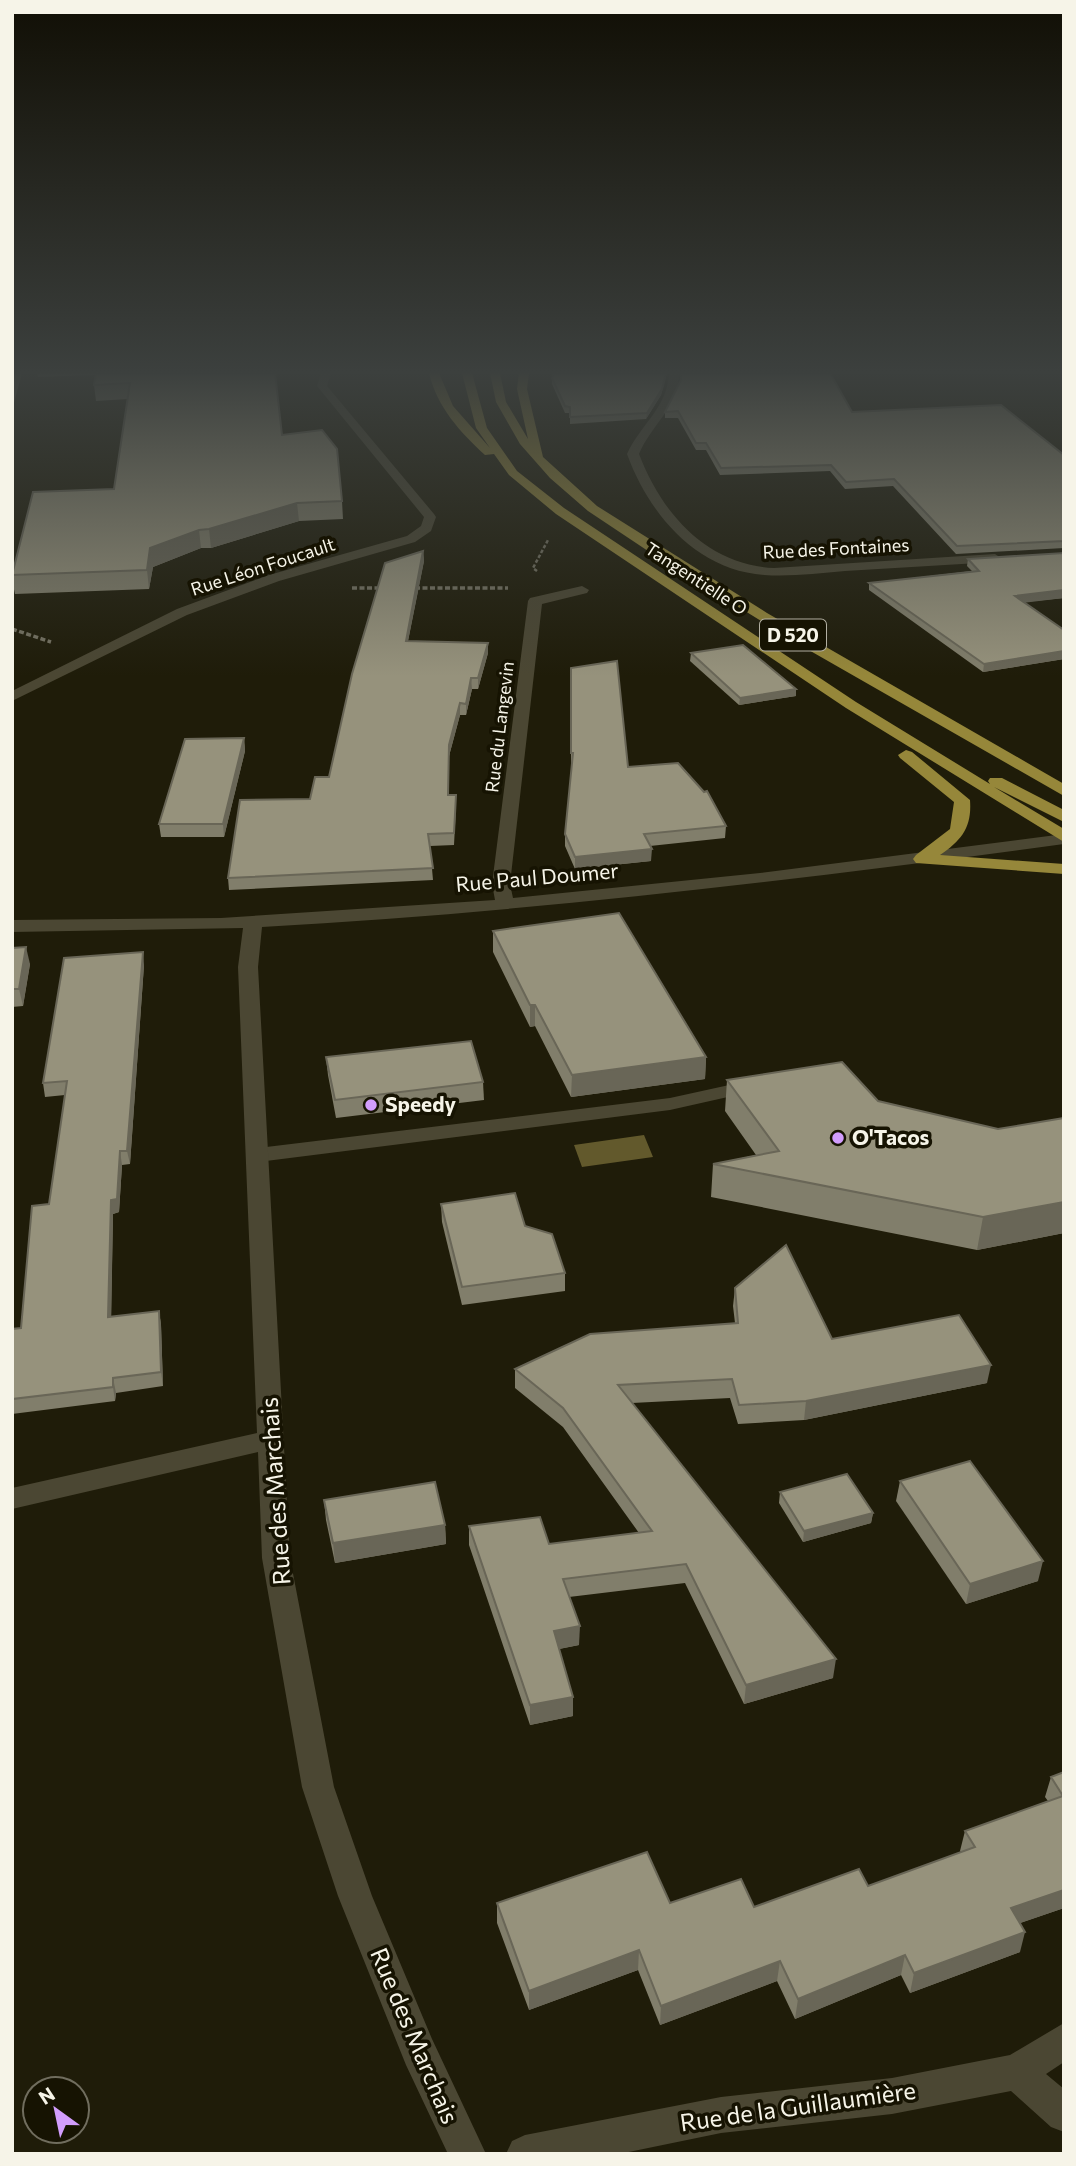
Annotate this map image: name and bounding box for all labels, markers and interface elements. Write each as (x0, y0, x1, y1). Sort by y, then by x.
street label: Rue Léon Foucault (188, 532, 338, 600)
street label: Rue des Fontaines (762, 533, 910, 563)
street label: Tangentielle O (641, 537, 752, 619)
road number: D 520 (760, 620, 826, 650)
street label: Rue du Langevin (480, 660, 518, 794)
street label: Rue Paul Doumer (454, 857, 619, 896)
place label: Speedy (385, 1091, 456, 1116)
marker: Speedy (363, 1097, 379, 1113)
place label: O'Tacos (852, 1124, 930, 1149)
marker: O'Tacos (830, 1130, 846, 1146)
street label: Rue des Marchais (253, 1396, 296, 1586)
street label: Rue des Marchais (365, 1943, 466, 2128)
north arrow (21, 2075, 91, 2145)
street label: Rue de la Guillaumière (678, 2075, 918, 2136)
text: N (34, 2082, 59, 2109)

